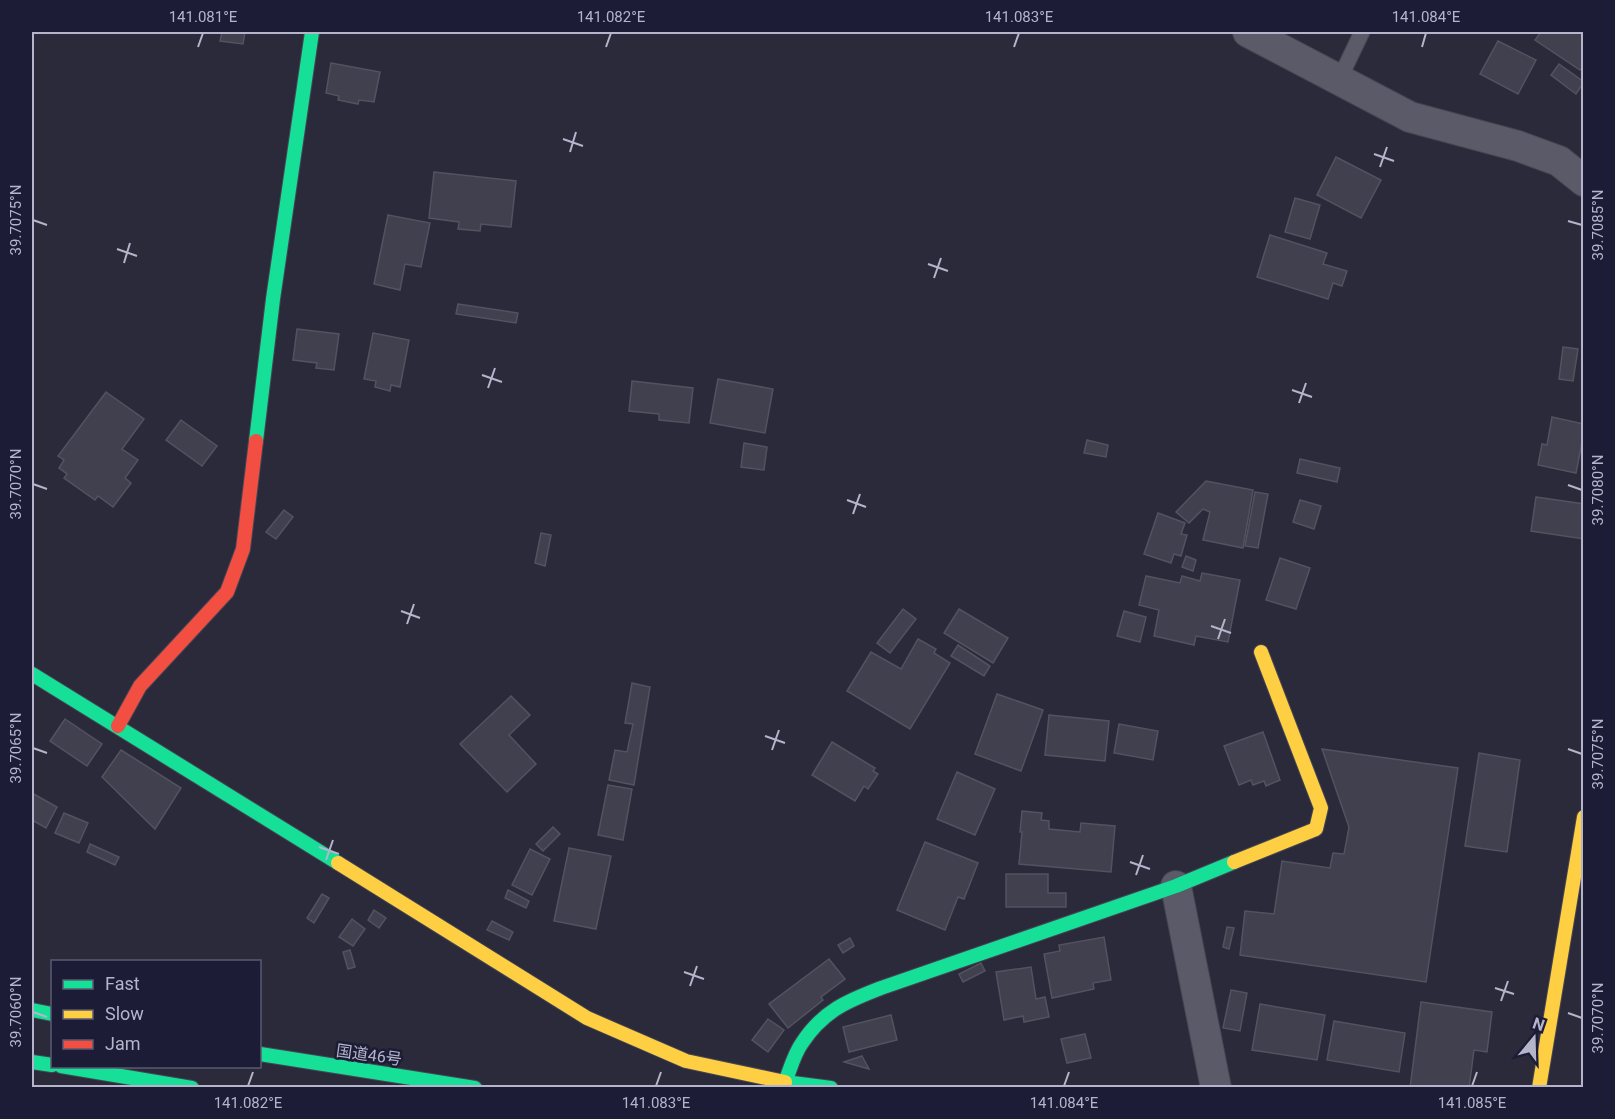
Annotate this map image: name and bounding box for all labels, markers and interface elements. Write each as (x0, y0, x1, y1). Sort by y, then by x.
text: 141.081°E (169, 8, 238, 26)
text: 141.082°E (577, 8, 646, 26)
text: 141.083°E (985, 8, 1054, 26)
text: 141.084°E (1392, 8, 1461, 26)
text: 39.7075°N (7, 185, 25, 255)
text: 39.7085°N (1589, 190, 1607, 260)
text: 39.7070°N (7, 449, 25, 519)
text: 39.7080°N (1589, 455, 1607, 525)
text: 39.7065°N (7, 713, 25, 783)
text: 39.7075°N (1589, 719, 1607, 789)
legend (51, 960, 261, 1068)
text: Fast (105, 973, 140, 994)
text: 39.7060°N (7, 977, 25, 1047)
text: 39.7070°N (1589, 983, 1607, 1053)
text: Slow (105, 1003, 144, 1024)
north arrow (1504, 1008, 1564, 1068)
text: N (1530, 1013, 1547, 1035)
text: Jam (105, 1033, 141, 1054)
street label: 国道46号 (335, 1041, 403, 1069)
text: 141.082°E (214, 1094, 283, 1112)
text: 141.083°E (622, 1094, 691, 1112)
text: 141.084°E (1030, 1094, 1099, 1112)
text: 141.085°E (1438, 1094, 1507, 1112)

